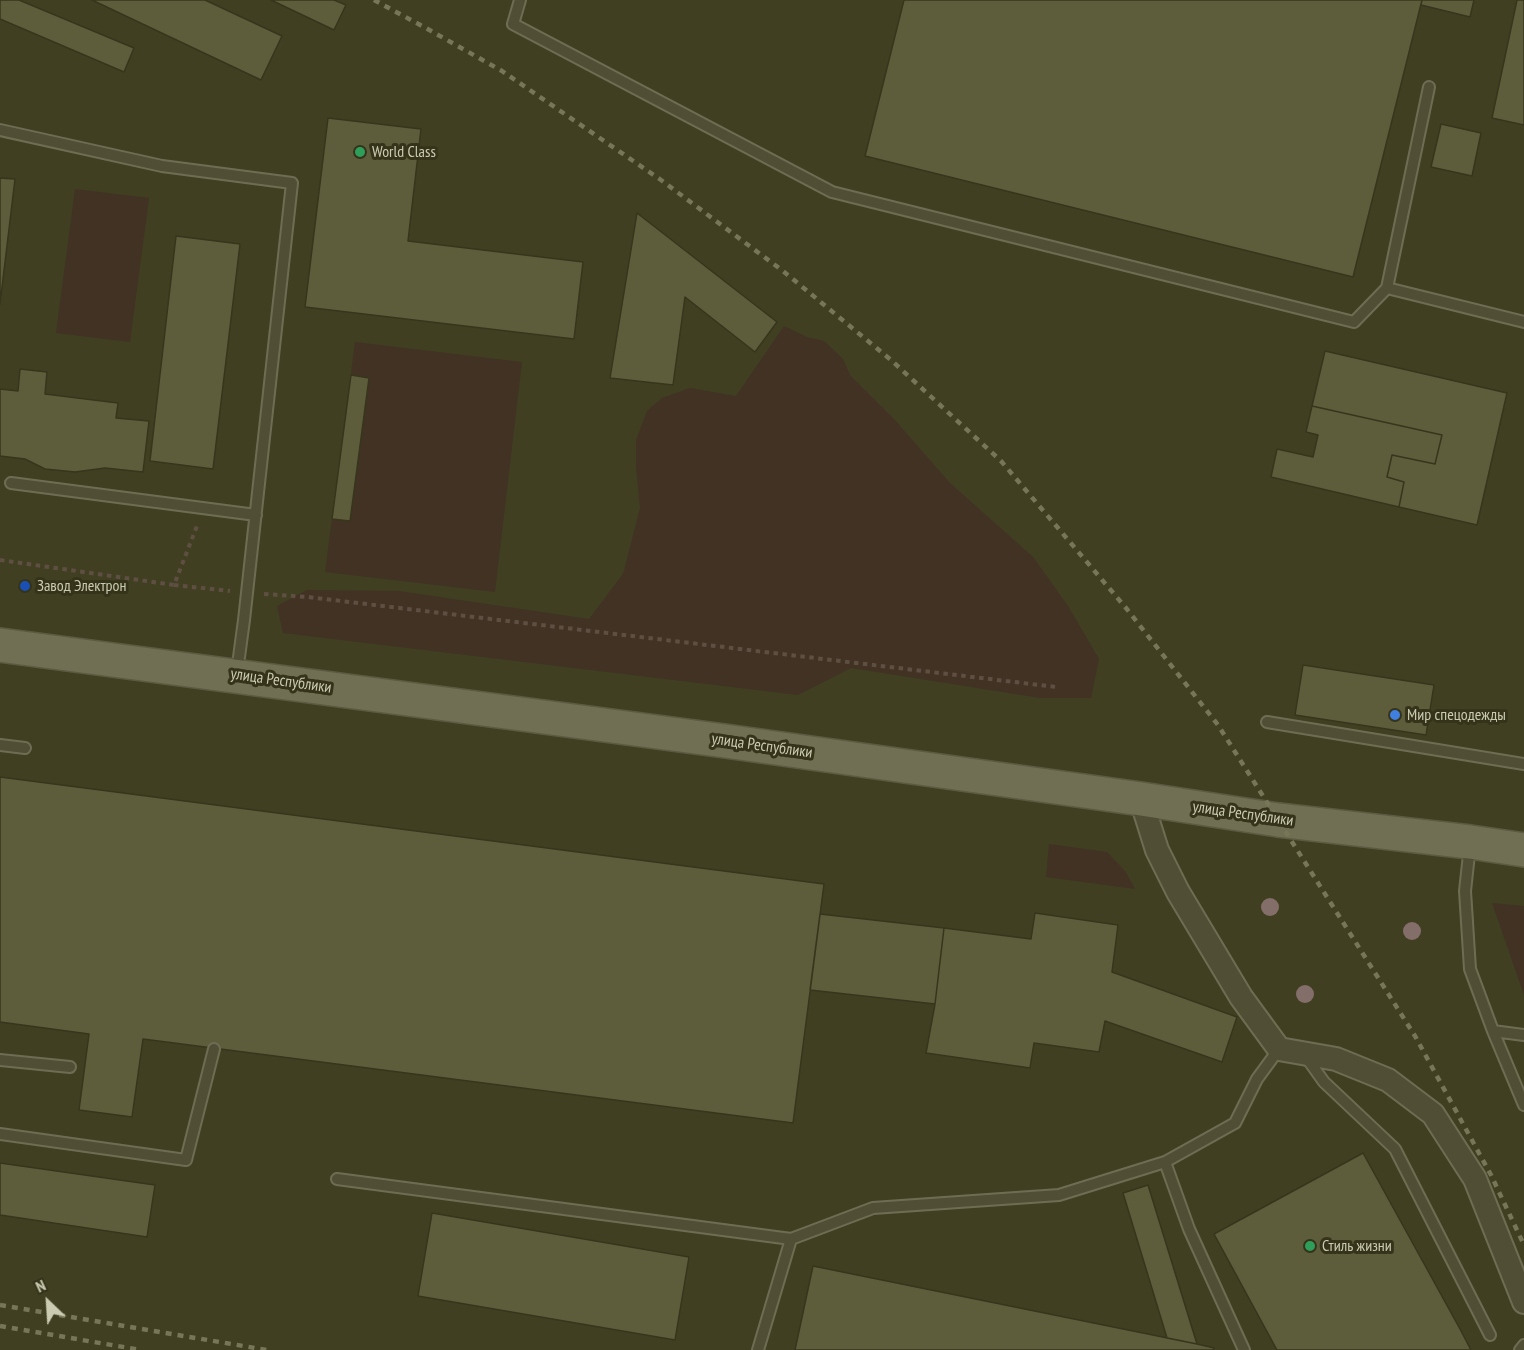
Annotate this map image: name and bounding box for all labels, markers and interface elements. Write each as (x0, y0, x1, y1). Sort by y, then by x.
place label: World Class (372, 142, 436, 162)
marker: World Class (353, 145, 367, 159)
place label: Завод Электрон (37, 576, 126, 596)
marker: Завод Электрон (18, 579, 32, 593)
street label: улица Республики (229, 664, 333, 698)
place label: Мир спецодежды (1407, 705, 1506, 725)
marker: Мир спецодежды (1388, 708, 1402, 722)
street label: улица Республики (710, 729, 814, 763)
street label: улица Республики (1191, 797, 1295, 831)
place label: Стиль жизни (1322, 1236, 1392, 1256)
marker: Стиль жизни (1303, 1239, 1317, 1253)
north arrow (18, 1272, 78, 1332)
text: N (32, 1275, 49, 1297)

